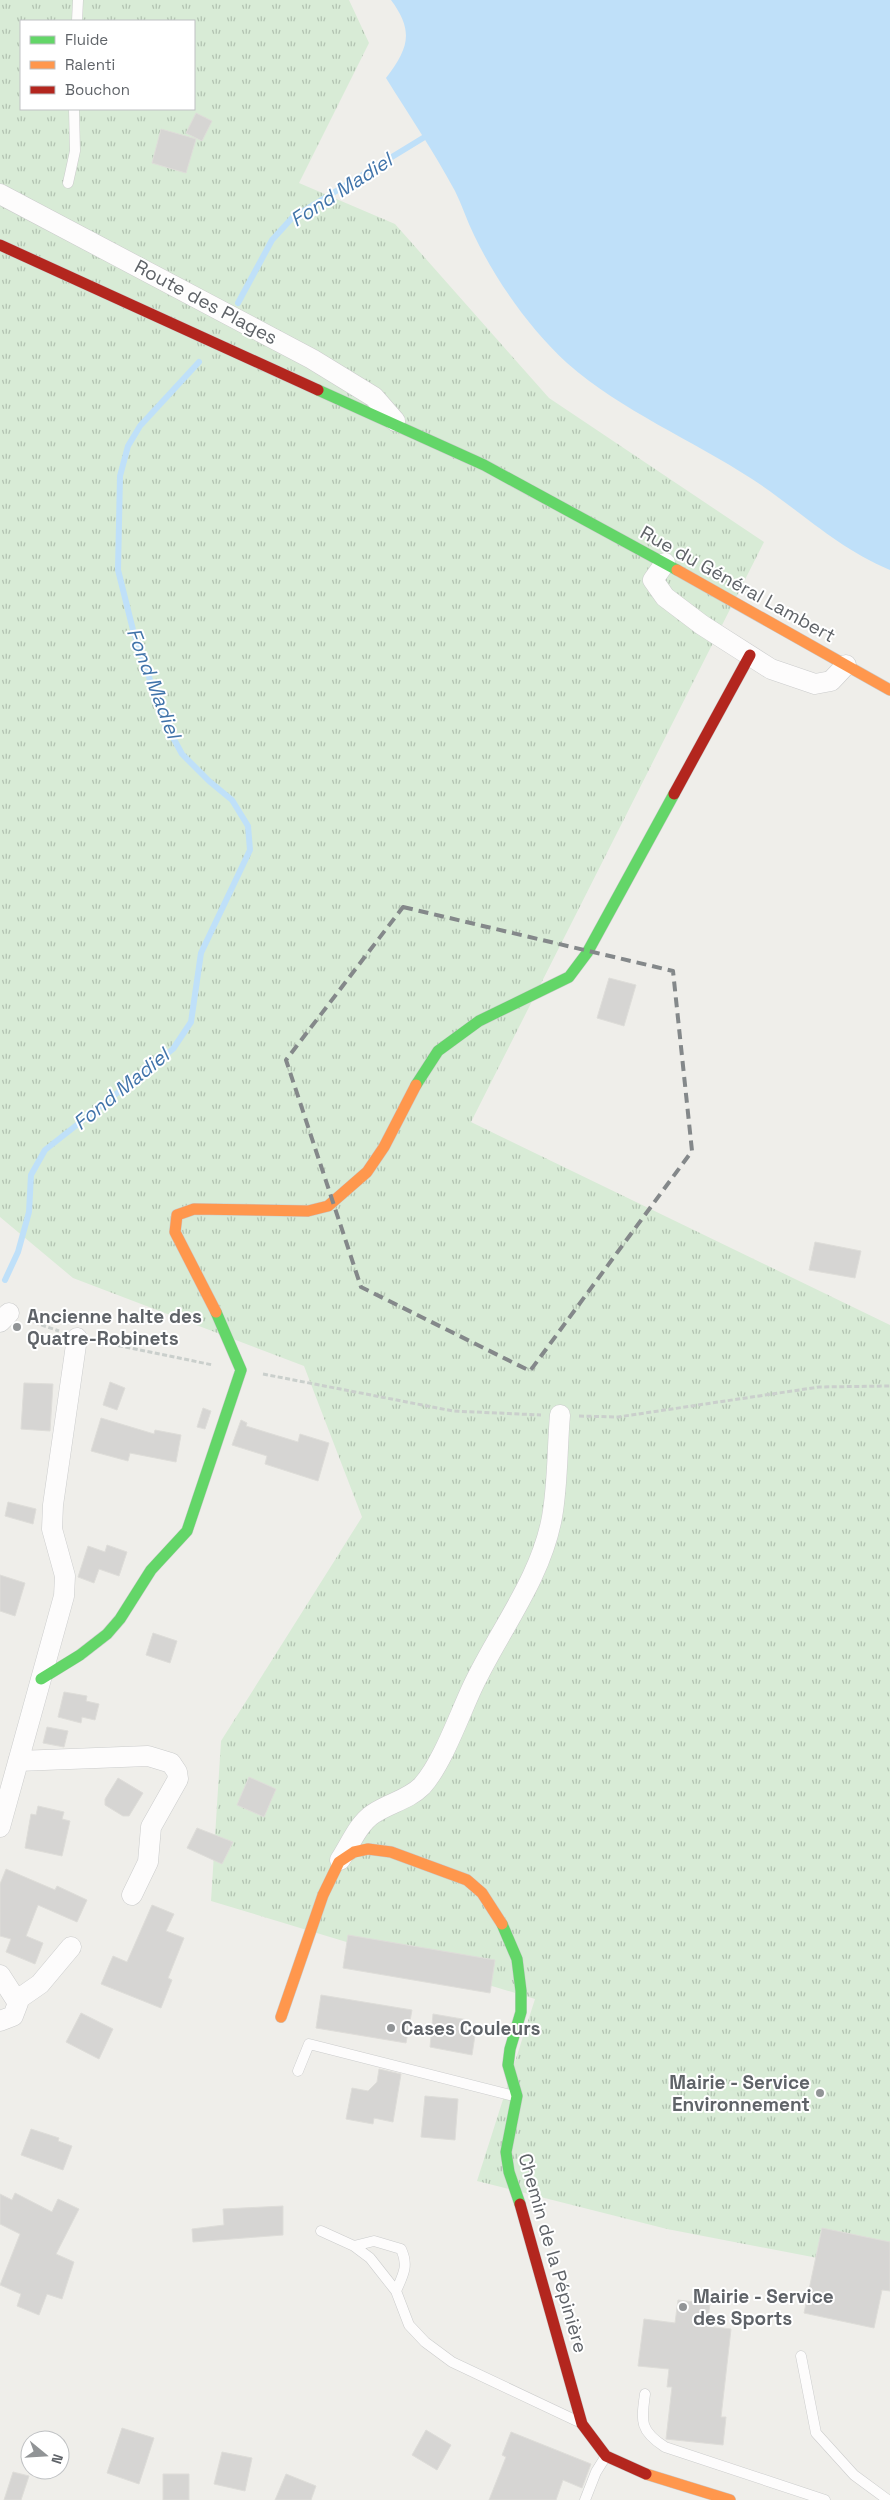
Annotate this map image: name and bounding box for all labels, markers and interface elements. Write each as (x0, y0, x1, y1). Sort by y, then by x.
legend (20, 20, 195, 110)
text: Fluide (65, 30, 108, 49)
text: Ralenti (65, 55, 115, 74)
text: Bouchon (65, 80, 130, 99)
water label: Fond Madiel (285, 146, 399, 233)
street label: Route des Plages (130, 254, 282, 350)
street label: Rue du Général Lambert (636, 520, 840, 648)
water label: Fond Madiel (121, 624, 188, 744)
water label: Fond Madiel (68, 1041, 176, 1136)
place label: Ancienne halte des Quatre-Robinets (27, 1304, 202, 1351)
marker: Ancienne halte des Quatre-Robinets (11, 1321, 23, 1333)
place label: Cases Couleurs (401, 2016, 540, 2041)
marker: Cases Couleurs (385, 2022, 397, 2034)
place label: Mairie - Service Environnement (669, 2070, 810, 2117)
marker: Mairie - Service Environnement (814, 2087, 826, 2099)
street label: Chemin de la Pépinière (513, 2150, 593, 2356)
place label: Mairie - Service des Sports (693, 2284, 834, 2331)
marker: Mairie - Service des Sports (677, 2301, 689, 2313)
north arrow (20, 2430, 70, 2480)
text: N (47, 2452, 67, 2466)

